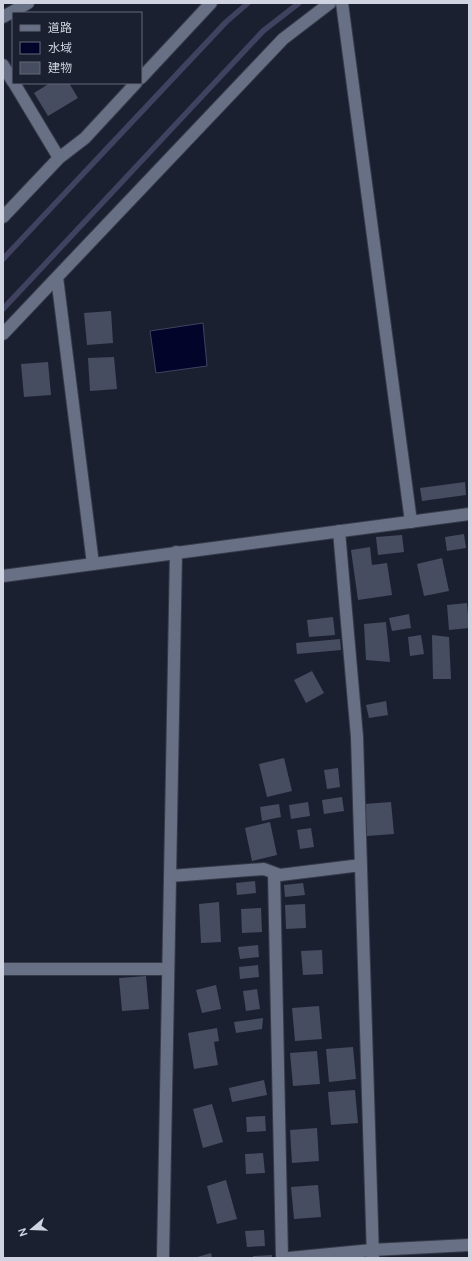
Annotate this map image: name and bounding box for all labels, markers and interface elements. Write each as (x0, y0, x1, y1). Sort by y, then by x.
legend (12, 12, 142, 84)
text: 道路 (48, 20, 72, 36)
text: 水域 (48, 40, 72, 56)
text: 建物 (48, 60, 72, 76)
north arrow (12, 1209, 52, 1249)
text: N (15, 1226, 30, 1238)

